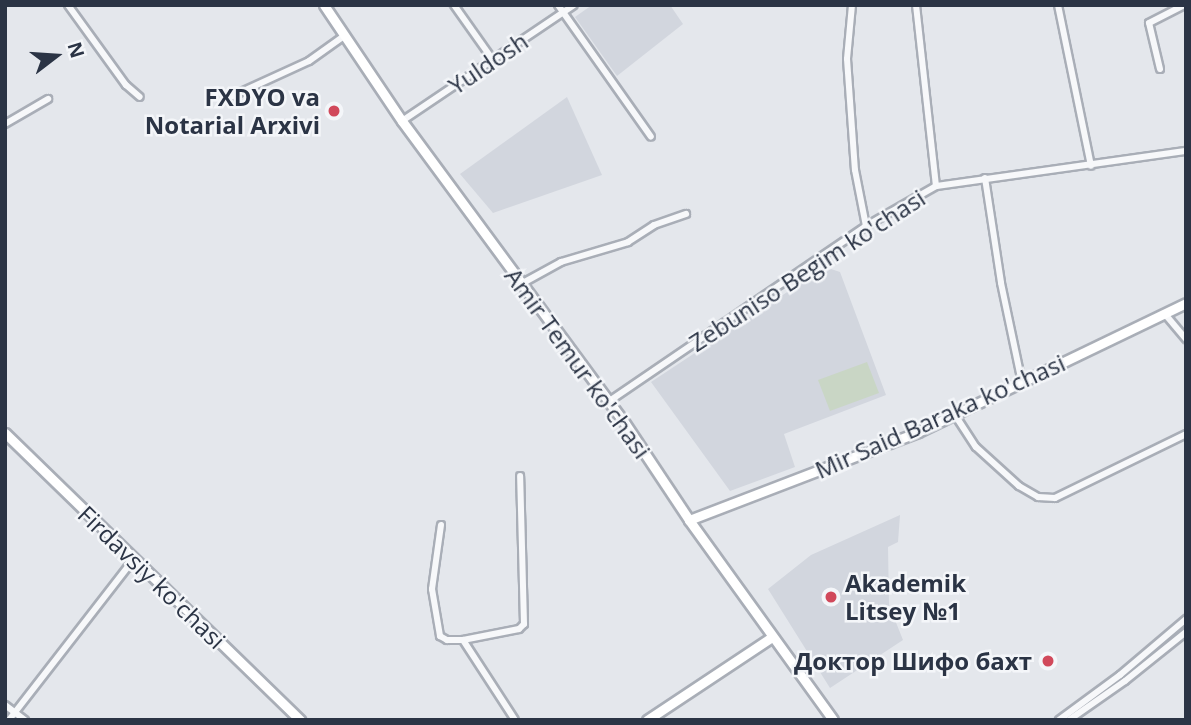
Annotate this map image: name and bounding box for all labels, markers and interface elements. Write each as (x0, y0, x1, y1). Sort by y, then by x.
north arrow (21, 21, 91, 91)
street label: Yuldosh (443, 26, 533, 100)
text: N (61, 39, 91, 61)
place label: FXDYO va Notarial Arxivi (145, 83, 320, 139)
marker: FXDYO va Notarial Arxivi (326, 103, 342, 119)
street label: Zebuniso Begim ko'chasi (684, 183, 930, 357)
street label: Amir Temur ko'chasi (499, 262, 657, 464)
street label: Mir Said Baraka ko'chasi (811, 348, 1069, 484)
street label: Firdavsiy ko'chasi (72, 499, 232, 655)
place label: Akademik Litsey №1 (845, 569, 966, 625)
marker: Akademik Litsey №1 (823, 589, 839, 605)
place label: Доктор Шифо бахт (794, 647, 1032, 675)
marker: Доктор Шифо бахт (1038, 651, 1058, 671)

